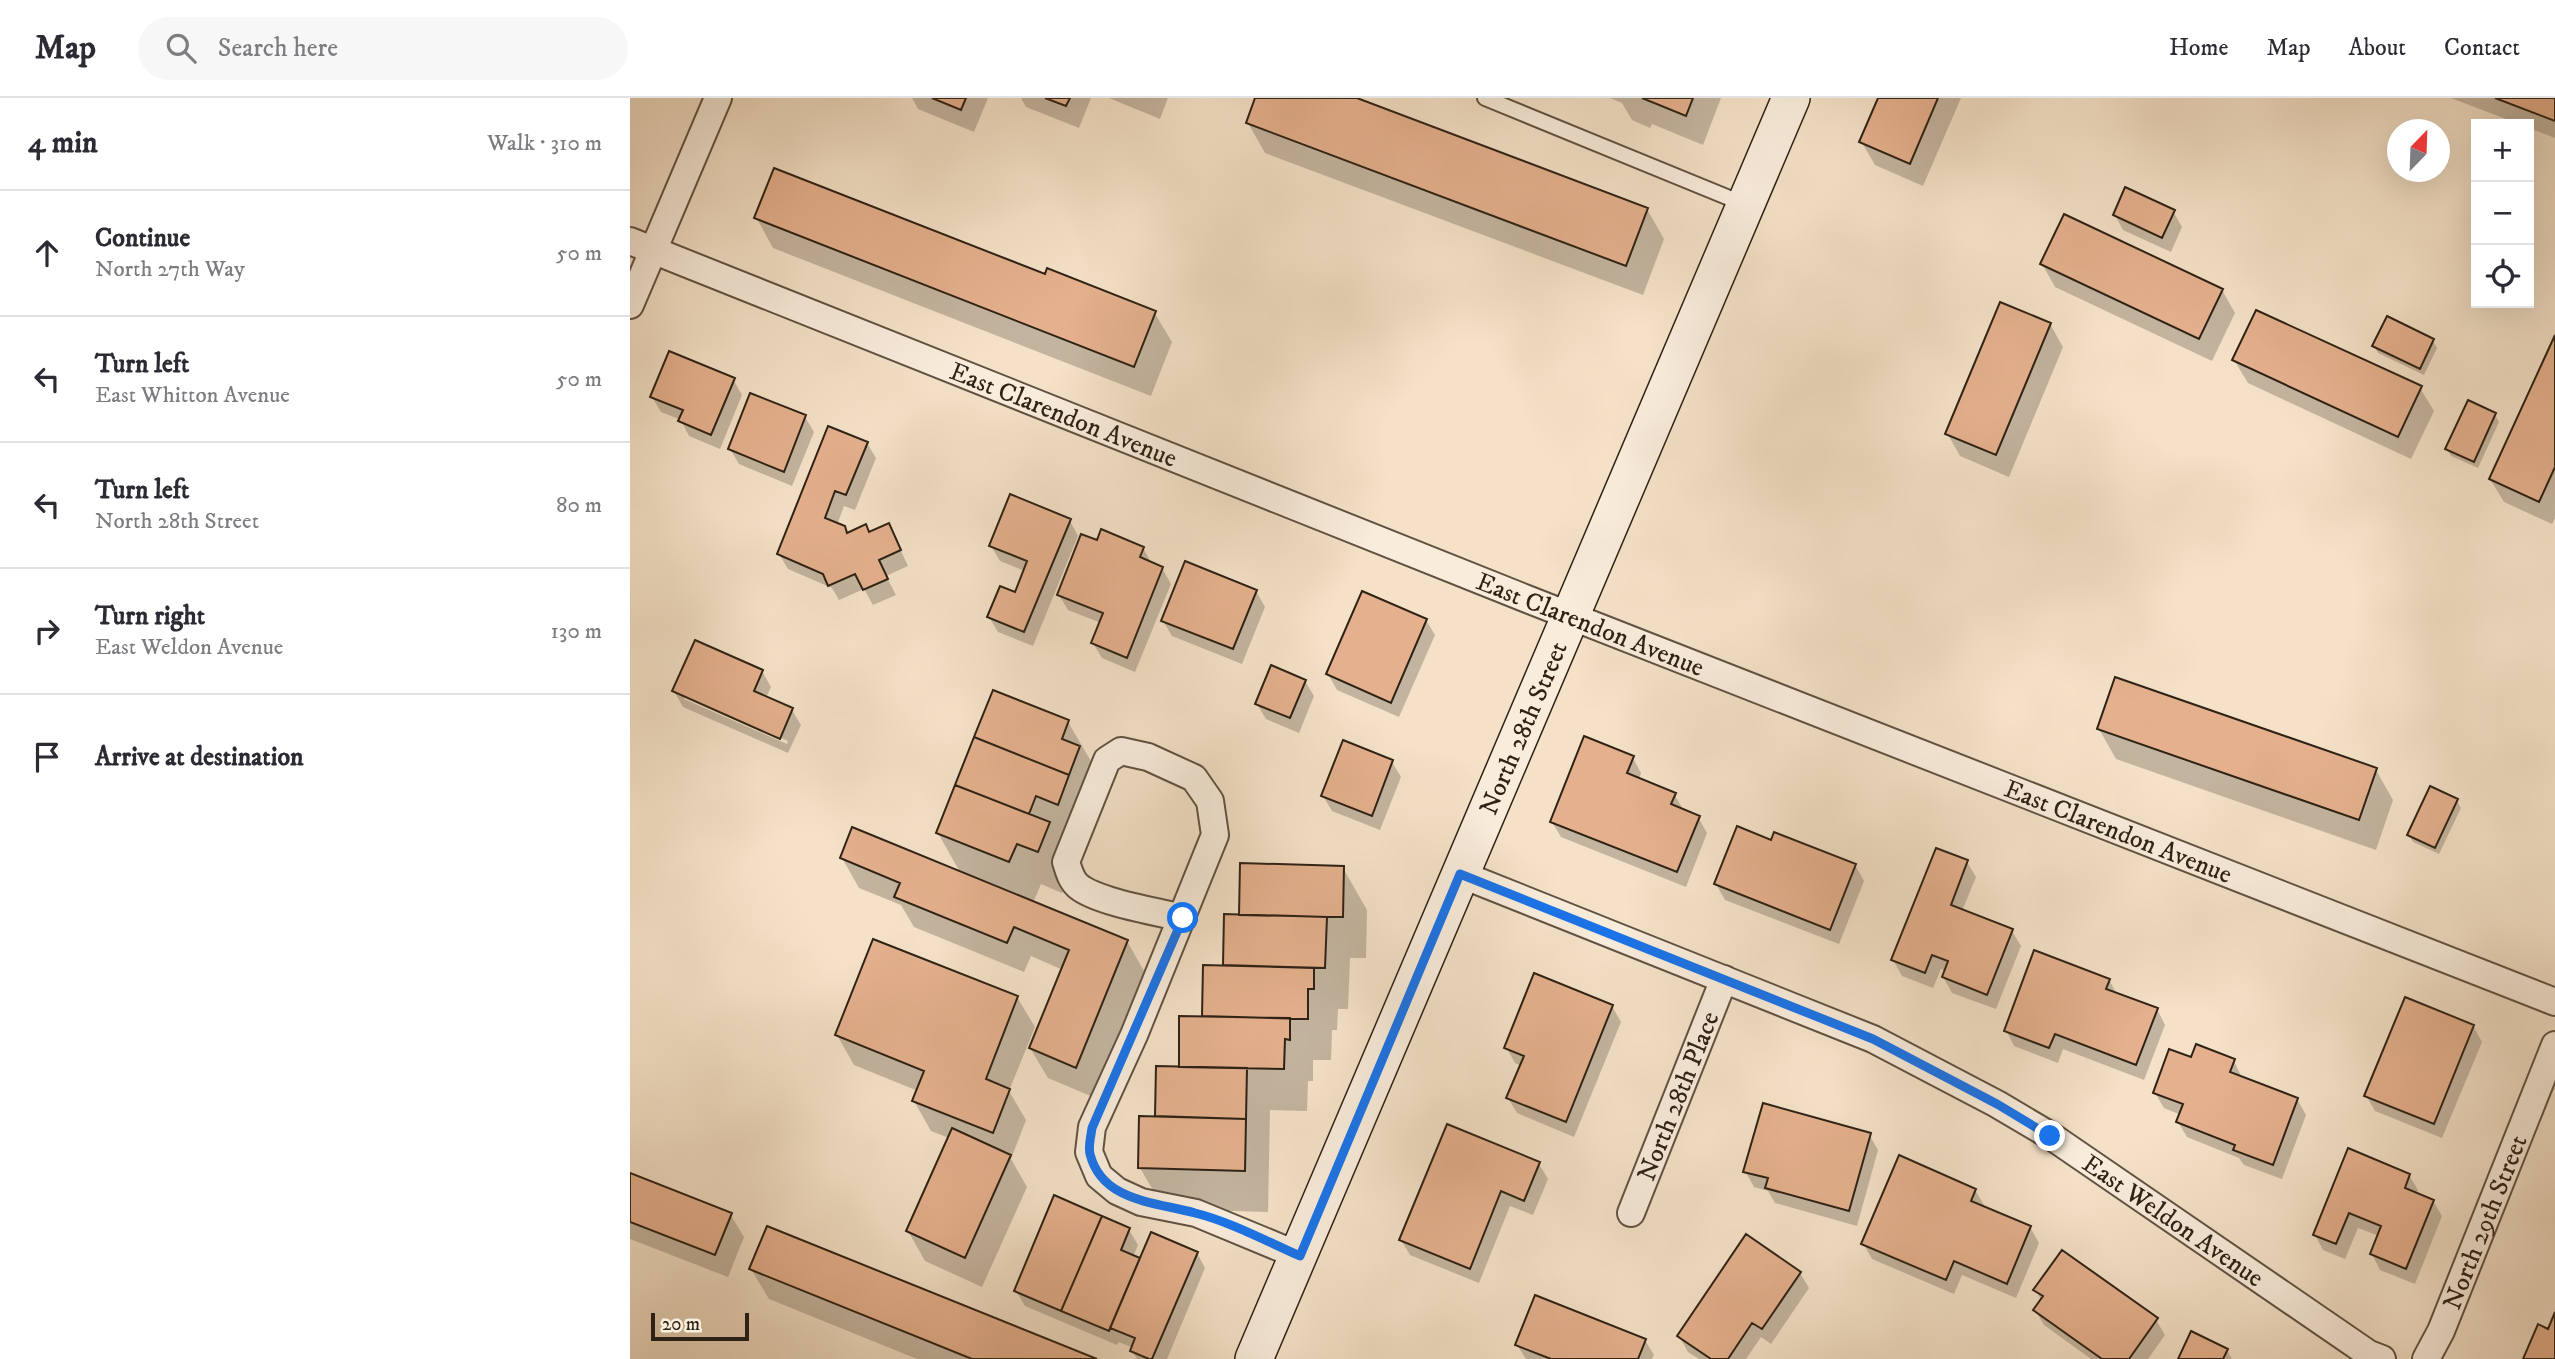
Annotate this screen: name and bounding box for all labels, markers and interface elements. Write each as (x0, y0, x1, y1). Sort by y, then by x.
search box (138, 17, 628, 80)
text: Map (35, 28, 96, 69)
icon: search (162, 29, 200, 67)
text: Search here (218, 32, 338, 65)
text: Home (2169, 33, 2228, 63)
text: Map (2266, 33, 2311, 63)
text: About (2349, 33, 2406, 63)
text: Contact (2444, 33, 2520, 63)
north arrow (2387, 119, 2450, 182)
map controls (2471, 119, 2534, 308)
button: + (2471, 119, 2534, 182)
text: 4 min (28, 125, 98, 162)
text: Walk · 310 m (487, 129, 602, 158)
button: − (2471, 182, 2534, 245)
text: Continue (95, 222, 190, 255)
icon: ahead (28, 234, 66, 272)
text: 50 m (556, 239, 602, 268)
button: locate (2471, 245, 2534, 308)
text: North 27th Way (95, 255, 245, 284)
text: Turn left (95, 348, 189, 381)
street label: East Clarendon Avenue (945, 355, 1182, 476)
icon: left (28, 360, 66, 398)
text: 50 m (556, 365, 602, 394)
text: East Whitton Avenue (95, 381, 290, 410)
text: Turn left (95, 474, 189, 507)
icon: left (28, 486, 66, 524)
text: 80 m (556, 491, 602, 520)
text: North 28th Street (95, 507, 259, 536)
street label: East Clarendon Avenue (1471, 565, 1709, 685)
text: Turn right (95, 600, 205, 633)
icon: right (28, 612, 66, 650)
text: 130 m (550, 617, 602, 646)
text: East Weldon Avenue (95, 633, 283, 662)
street label: North 28th Street (1473, 637, 1576, 820)
icon: arrive (28, 738, 66, 776)
text: Arrive at destination (95, 741, 304, 774)
street label: East Clarendon Avenue (1999, 773, 2237, 892)
route start (1167, 902, 1198, 933)
street label: North 28th Place (1630, 1007, 1727, 1186)
route end (2034, 1120, 2065, 1151)
street label: North 29th Street (2436, 1130, 2535, 1315)
street label: East Weldon Avenue (2075, 1147, 2270, 1295)
scale bar (651, 1310, 749, 1342)
text: 20 m (662, 1313, 700, 1336)

